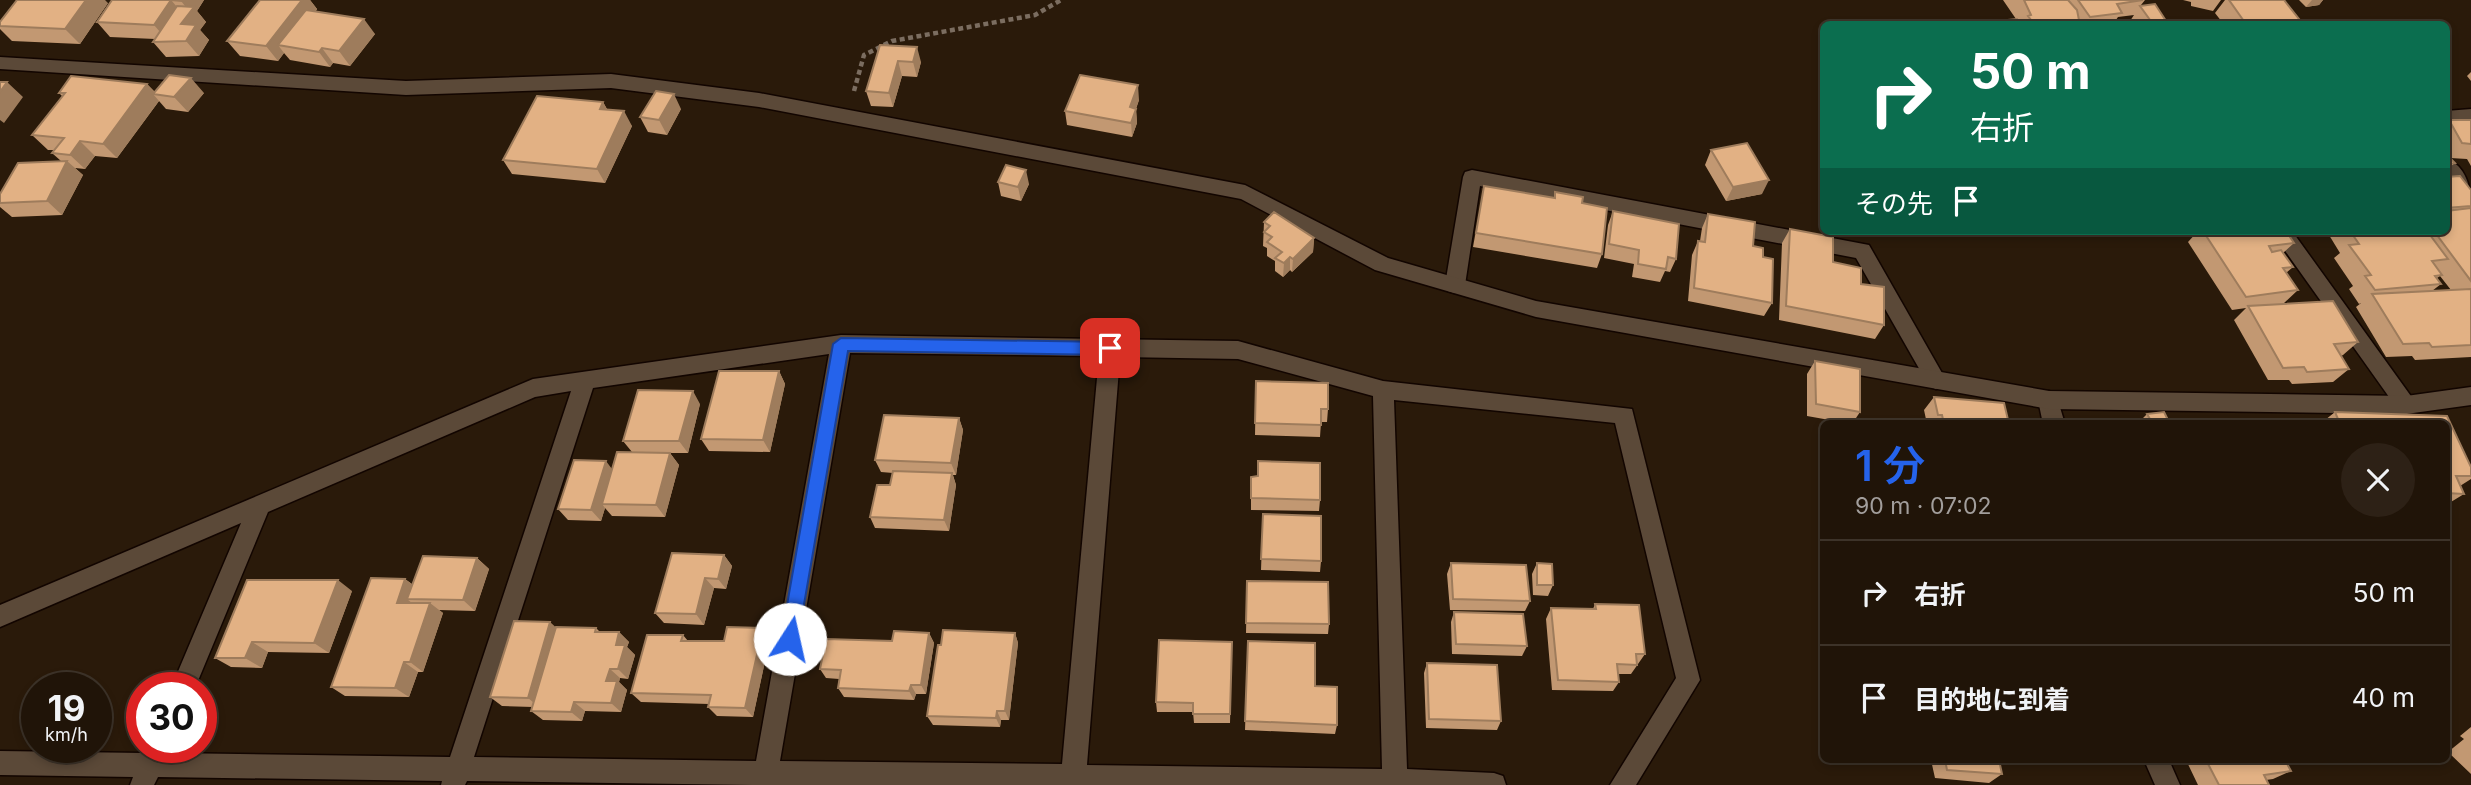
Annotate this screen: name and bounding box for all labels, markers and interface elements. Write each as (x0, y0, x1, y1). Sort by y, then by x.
text: 50 m (1970, 42, 2091, 101)
icon: right (1855, 49, 1946, 140)
text: 右折 (1970, 108, 2034, 147)
icon: arrive (1947, 182, 1985, 220)
text: その先 (1855, 188, 1933, 219)
pin (1080, 318, 1140, 378)
icon: arrive (1091, 329, 1129, 367)
text: 1 分 (1855, 440, 1925, 491)
button: close (2341, 443, 2415, 517)
text: 90 m · 07:02 (1855, 492, 1991, 520)
icon: right (1855, 574, 1893, 612)
text: 50 m (2353, 577, 2415, 608)
text: 右折 (1914, 579, 1966, 610)
position arrow (753, 602, 827, 676)
speed limit sign: 30 (126, 672, 217, 763)
icon: arrive (1855, 679, 1893, 717)
text: 40 m (2352, 682, 2415, 713)
text: 目的地に到着 (1914, 684, 2070, 715)
text: 19 (48, 687, 85, 729)
text: km/h (45, 724, 88, 745)

